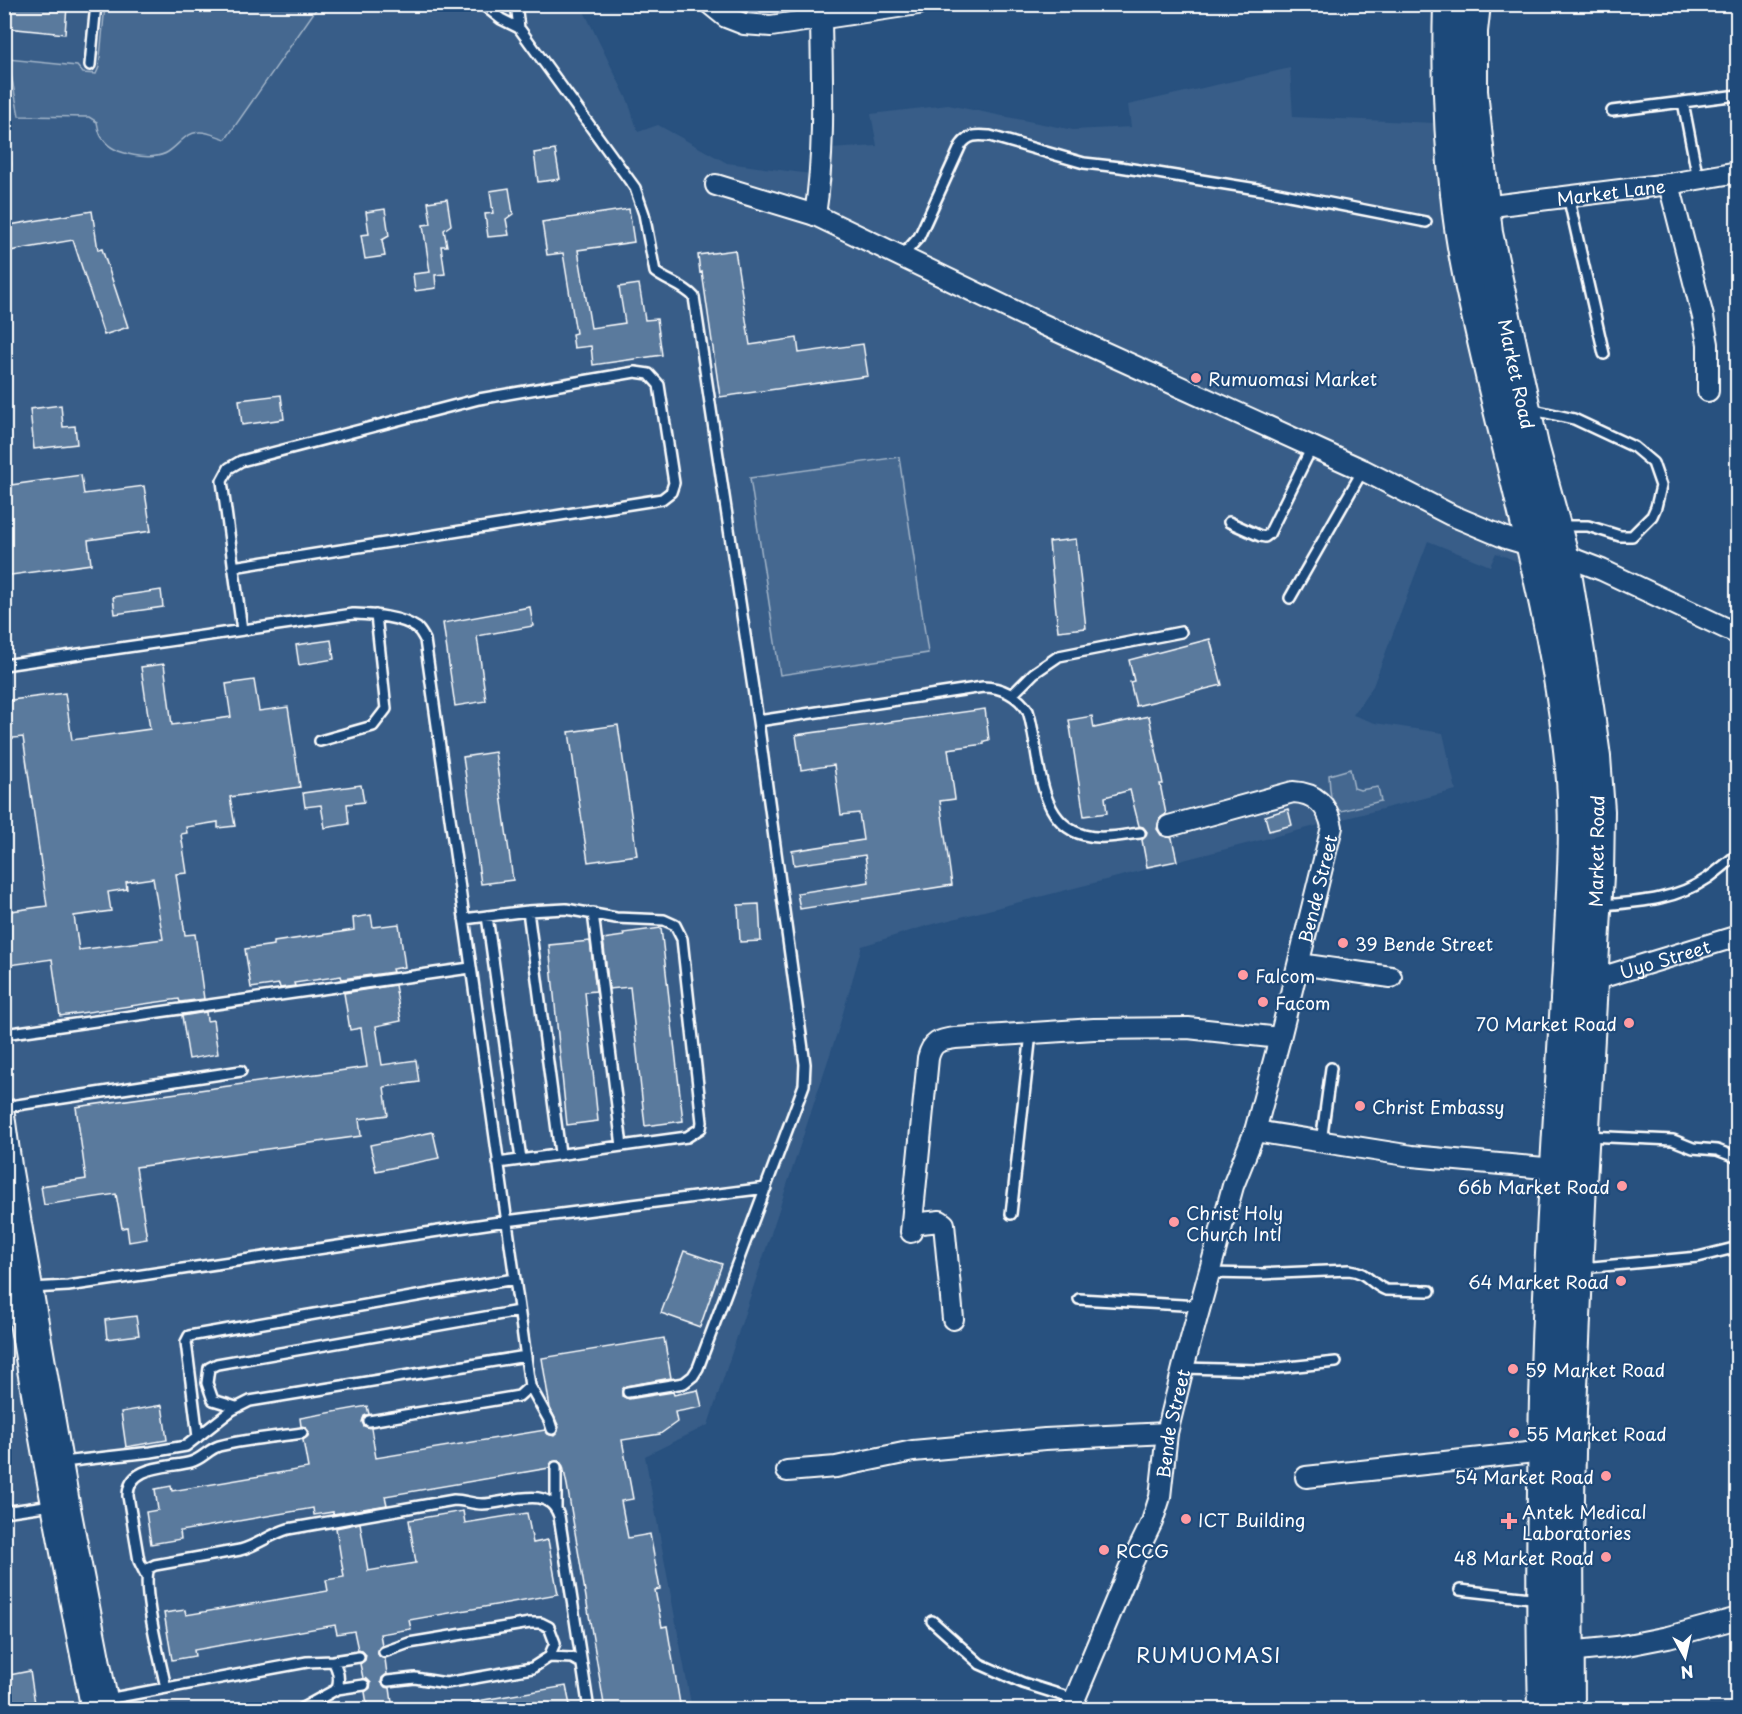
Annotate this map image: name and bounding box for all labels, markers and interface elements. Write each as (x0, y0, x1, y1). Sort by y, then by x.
street label: Market Lane (1555, 171, 1667, 211)
street label: Market Road (1492, 316, 1542, 431)
place label: Rumuomasi Market (1208, 365, 1377, 392)
marker: Rumuomasi Market (1189, 371, 1203, 385)
street label: Market Road (1582, 795, 1610, 907)
street label: Bende Street (1290, 831, 1343, 946)
place label: 39 Bende Street (1355, 930, 1493, 957)
street label: Uyo Street (1616, 932, 1713, 985)
marker: 39 Bende Street (1336, 936, 1350, 950)
place label: Falcom (1255, 962, 1315, 989)
marker: Falcom (1236, 968, 1250, 982)
place label: Facom (1275, 989, 1331, 1016)
marker: Facom (1256, 995, 1270, 1009)
place label: 70 Market Road (1476, 1010, 1617, 1037)
marker: 70 Market Road (1622, 1016, 1636, 1030)
place label: Christ Embassy (1372, 1093, 1505, 1120)
marker: Christ Embassy (1353, 1099, 1367, 1113)
place label: 66b Market Road (1458, 1173, 1610, 1200)
marker: 66b Market Road (1615, 1179, 1629, 1193)
place label: Christ Holy Church Intl (1186, 1199, 1283, 1247)
marker: Christ Holy Church Intl (1167, 1215, 1181, 1229)
place label: 64 Market Road (1468, 1268, 1609, 1295)
marker: 64 Market Road (1614, 1274, 1628, 1288)
place label: 59 Market Road (1525, 1356, 1665, 1383)
marker: 59 Market Road (1506, 1362, 1520, 1376)
street label: Bende Street (1149, 1366, 1196, 1480)
place label: 55 Market Road (1526, 1420, 1667, 1447)
marker: 55 Market Road (1507, 1426, 1521, 1440)
place label: 54 Market Road (1455, 1463, 1594, 1490)
marker: 54 Market Road (1599, 1469, 1613, 1483)
place label: Antek Medical Laboratories (1522, 1498, 1647, 1546)
place label: ICT Building (1198, 1506, 1305, 1533)
marker: ICT Building (1179, 1512, 1193, 1526)
marker: Antek Medical Laboratories (1500, 1512, 1518, 1530)
place label: RCCG (1116, 1537, 1169, 1564)
marker: RCCG (1097, 1543, 1111, 1557)
place label: 48 Market Road (1454, 1544, 1594, 1571)
marker: 48 Market Road (1599, 1550, 1613, 1564)
north arrow (1655, 1627, 1715, 1687)
district label: RUMUOMASI (1136, 1640, 1282, 1670)
text: N (1679, 1660, 1695, 1686)

